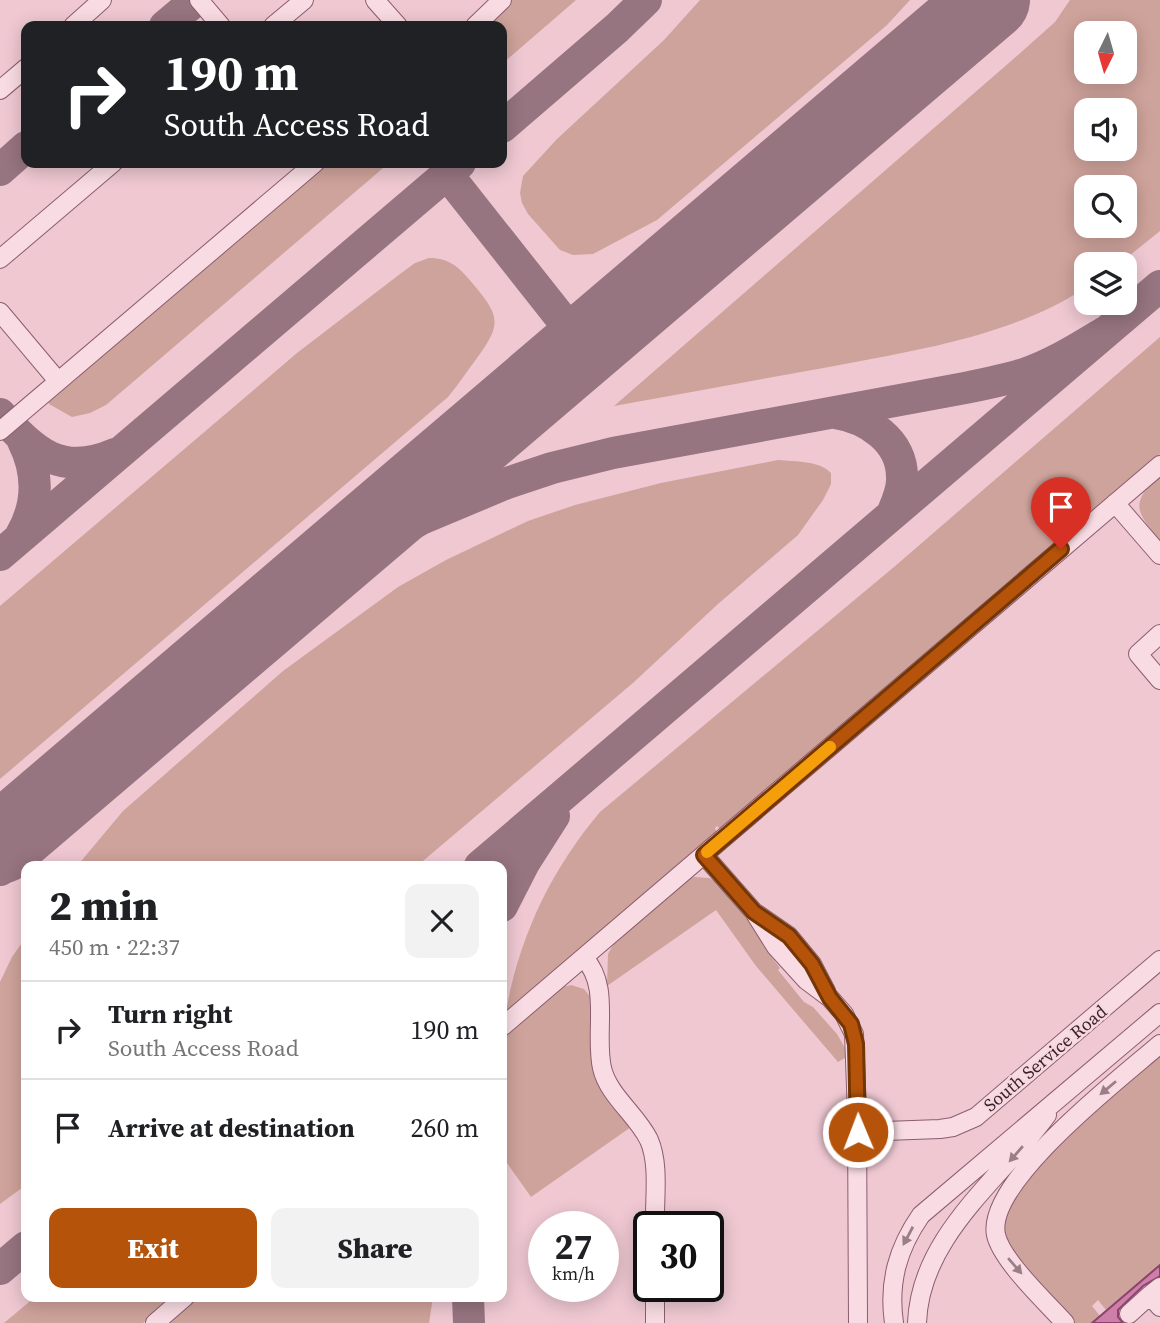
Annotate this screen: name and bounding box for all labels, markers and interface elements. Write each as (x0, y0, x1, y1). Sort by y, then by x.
north arrow (1074, 21, 1138, 84)
map controls (1074, 21, 1137, 315)
text: 190 m (164, 39, 299, 106)
icon: right (49, 49, 140, 140)
button: sound (1074, 98, 1137, 161)
text: South Access Road (164, 103, 429, 147)
button: search (1074, 175, 1137, 238)
button: layers (1074, 252, 1137, 315)
pin (1031, 477, 1091, 549)
icon: arrive (1042, 488, 1080, 526)
text: 2 min (49, 876, 159, 934)
button: close (405, 884, 479, 958)
text: 450 m · 22:37 (49, 931, 180, 963)
text: Turn right (108, 996, 232, 1032)
street label: South Service Road (978, 999, 1112, 1117)
icon: right (49, 1011, 87, 1049)
text: 190 m (411, 1012, 479, 1048)
text: South Access Road (108, 1032, 299, 1064)
one-way arrow (1099, 1080, 1117, 1096)
position arrow (821, 1095, 895, 1169)
icon: arrive (49, 1109, 87, 1147)
text: Arrive at destination (108, 1110, 355, 1146)
text: 260 m (411, 1110, 479, 1146)
one-way arrow (1008, 1145, 1024, 1163)
button: Exit (49, 1208, 257, 1288)
button: Share (271, 1208, 479, 1288)
speed limit sign: 30 (633, 1211, 724, 1302)
text: 27 (555, 1223, 592, 1271)
one-way arrow (902, 1226, 913, 1246)
one-way arrow (1007, 1258, 1022, 1275)
text: km/h (552, 1261, 595, 1286)

